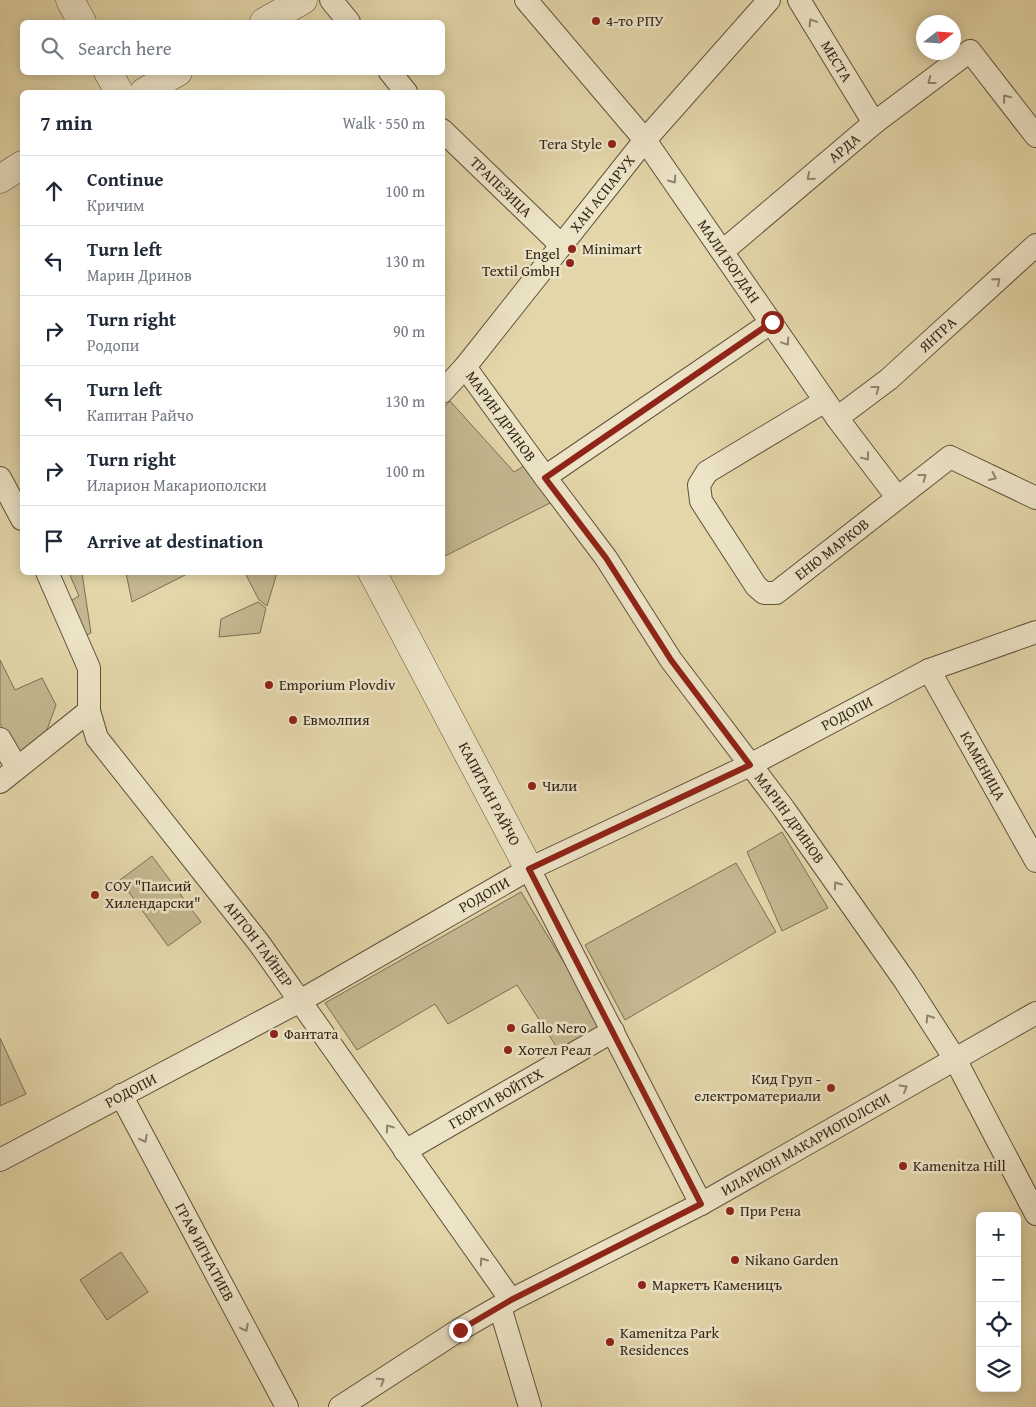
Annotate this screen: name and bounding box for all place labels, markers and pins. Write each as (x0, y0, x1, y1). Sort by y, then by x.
place label: 4-то РПУ (606, 10, 664, 31)
marker: 4-то РПУ (590, 15, 602, 27)
place label: Tera Style (539, 133, 602, 154)
marker: Tera Style (606, 138, 618, 150)
place label: Minimart (582, 238, 643, 259)
place label: Engel Textil GmbH (482, 243, 560, 281)
marker: Minimart (566, 243, 578, 255)
marker: Engel Textil GmbH (564, 257, 576, 269)
place label: Emporium Plovdiv (279, 674, 396, 695)
marker: Emporium Plovdiv (263, 679, 275, 691)
place label: Евмолпия (303, 709, 370, 730)
marker: Евмолпия (287, 714, 299, 726)
place label: Чили (542, 775, 577, 796)
marker: Чили (526, 780, 538, 792)
place label: СОУ "Паисий Хилендарски" (105, 875, 201, 913)
marker: СОУ "Паисий Хилендарски" (89, 889, 101, 901)
place label: Gallo Nero (521, 1017, 587, 1038)
marker: Gallo Nero (505, 1022, 517, 1034)
place label: Фантата (284, 1023, 339, 1044)
marker: Фантата (268, 1028, 280, 1040)
place label: Хотел Реал (518, 1039, 591, 1060)
marker: Хотел Реал (502, 1044, 514, 1056)
place label: Кид Груп - електроматериали (694, 1068, 821, 1106)
marker: Кид Груп - електроматериали (825, 1082, 837, 1094)
place label: Kamenitza Hill (913, 1155, 1006, 1176)
marker: Kamenitza Hill (897, 1160, 909, 1172)
place label: При Рена (740, 1200, 802, 1221)
marker: При Рена (724, 1205, 736, 1217)
place label: Nikano Garden (745, 1249, 839, 1270)
marker: Nikano Garden (729, 1254, 741, 1266)
place label: Маркетъ Каменицъ (652, 1274, 783, 1295)
marker: Маркетъ Каменицъ (636, 1279, 648, 1291)
place label: Kamenitza Park Residences (620, 1322, 719, 1360)
marker: Kamenitza Park Residences (604, 1336, 616, 1348)

